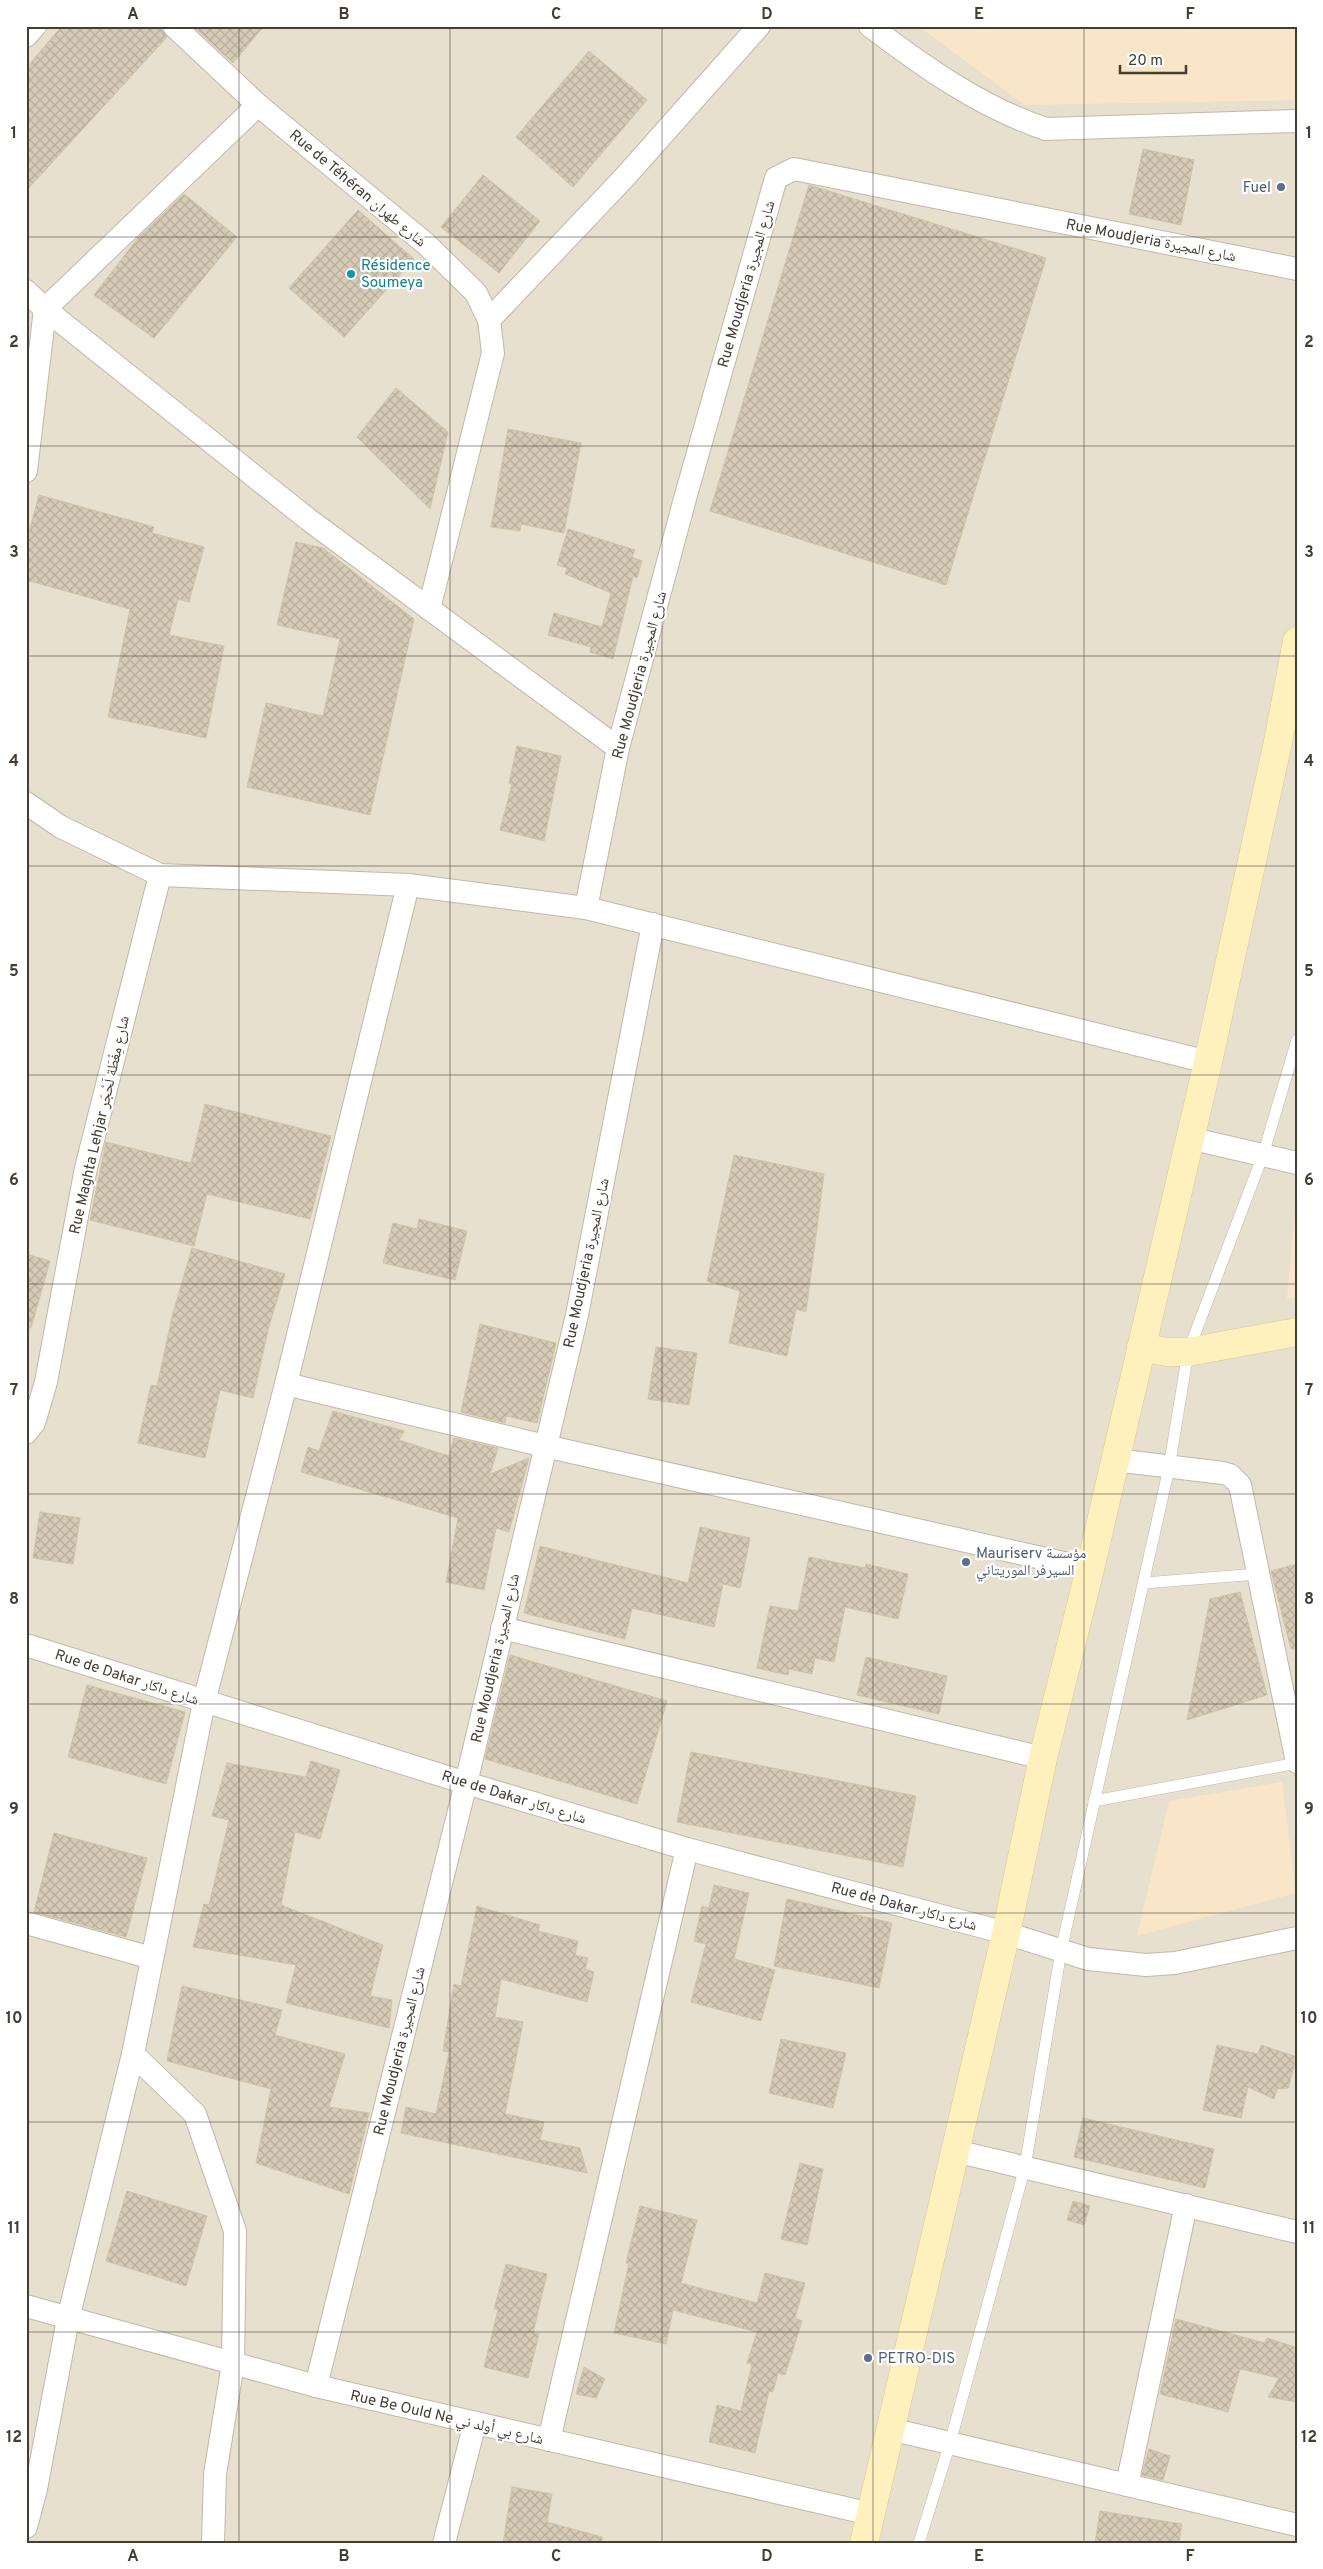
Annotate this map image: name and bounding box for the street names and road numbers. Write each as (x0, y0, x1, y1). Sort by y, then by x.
street label: Rue de Téhéran شارع طهران (285, 126, 430, 252)
street label: Rue Moudjeria شارع المجيرة (714, 199, 780, 370)
street label: Rue Moudjeria شارع المجيرة (1064, 216, 1238, 267)
street label: Rue Moudjeria شارع المجيرة (609, 589, 672, 761)
street label: Rue Maghta Lehjar شارع مِغْطَة لَحْجَر (65, 1014, 135, 1236)
street label: Rue Moudjeria شارع المجيرة (560, 1177, 615, 1350)
street label: Rue Moudjeria شارع المجيرة (468, 1572, 525, 1745)
street label: Rue de Dakar شارع داكار (52, 1646, 201, 1711)
street label: Rue de Dakar شارع داكار (439, 1767, 588, 1830)
street label: Rue de Dakar شارع داكار (829, 1879, 979, 1936)
street label: Rue Moudjeria شارع المجيرة (370, 1965, 431, 2138)
street label: Rue Be Ould Ne شارع بي أولد ني (348, 2386, 545, 2451)

